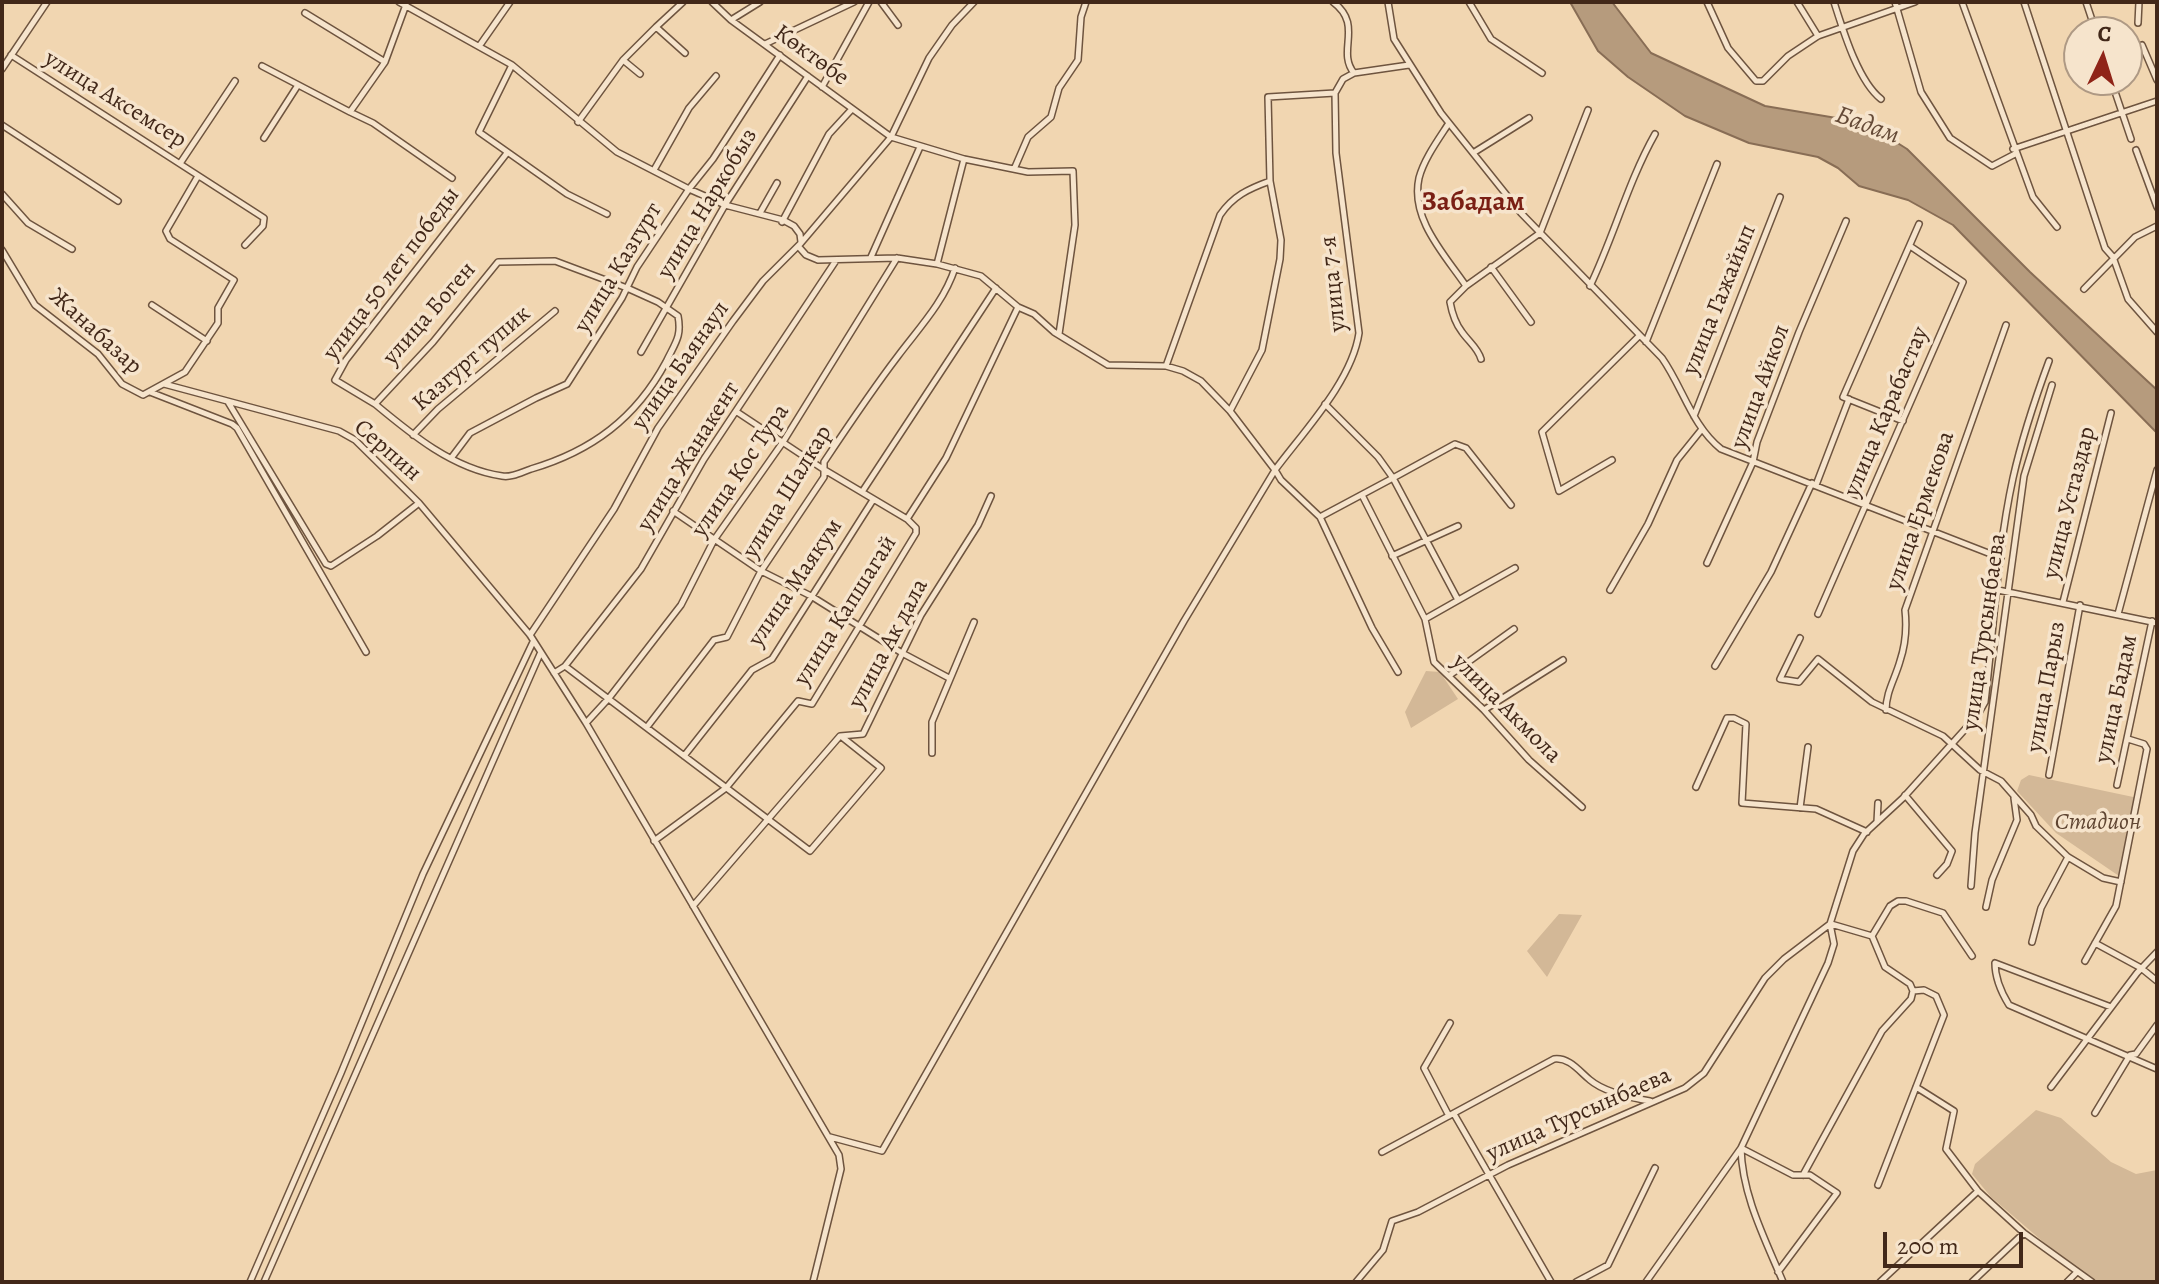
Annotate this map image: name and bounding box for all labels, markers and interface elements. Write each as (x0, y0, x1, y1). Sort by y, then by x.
north arrow (2063, 16, 2143, 96)
street label: Көктөбе (768, 19, 854, 93)
text: С (2097, 19, 2112, 49)
street label: улица Аксемсер (39, 45, 191, 155)
water label: Бадам (1831, 100, 1903, 152)
street label: улица Наркобыз (652, 124, 764, 284)
street label: улица 50 лет победы (318, 182, 466, 366)
district label: Забадам (1421, 186, 1525, 220)
street label: улица Казгурт (569, 198, 669, 338)
street label: улица Гажайып (1677, 221, 1763, 379)
street label: улица 7-я (1315, 235, 1353, 333)
street label: улица Боген (377, 256, 483, 372)
street label: Жанабазар (42, 283, 148, 381)
street label: улица Баянаул (626, 296, 736, 436)
street label: Казгурт тупик (407, 300, 537, 418)
street label: улица Айкол (1725, 321, 1797, 453)
street label: улица Карабастау (1838, 323, 1936, 501)
street label: улица Жанакент (631, 377, 747, 537)
street label: улица Кос Тура (686, 399, 796, 543)
street label: Серпин (347, 414, 427, 488)
street label: улица Шалкар (737, 420, 839, 564)
street label: улица Устаздар (2037, 424, 2103, 582)
street label: улица Ермекова (1880, 428, 1962, 594)
street label: улица Маякум (743, 514, 849, 652)
street label: улица Капшагай (788, 531, 904, 691)
street label: улица Турсынбаева (1957, 532, 2013, 732)
street label: улица Ак дала (843, 574, 935, 714)
street label: улица Парыз (2021, 619, 2073, 755)
street label: улица Бадам (2089, 632, 2145, 766)
street label: улица Акмола (1445, 648, 1567, 770)
park label: Стадион (2055, 809, 2141, 837)
street label: улица Турсынбаева (1482, 1061, 1676, 1169)
scale bar (1887, 1216, 2027, 1266)
text: 200 m (1897, 1230, 1959, 1262)

